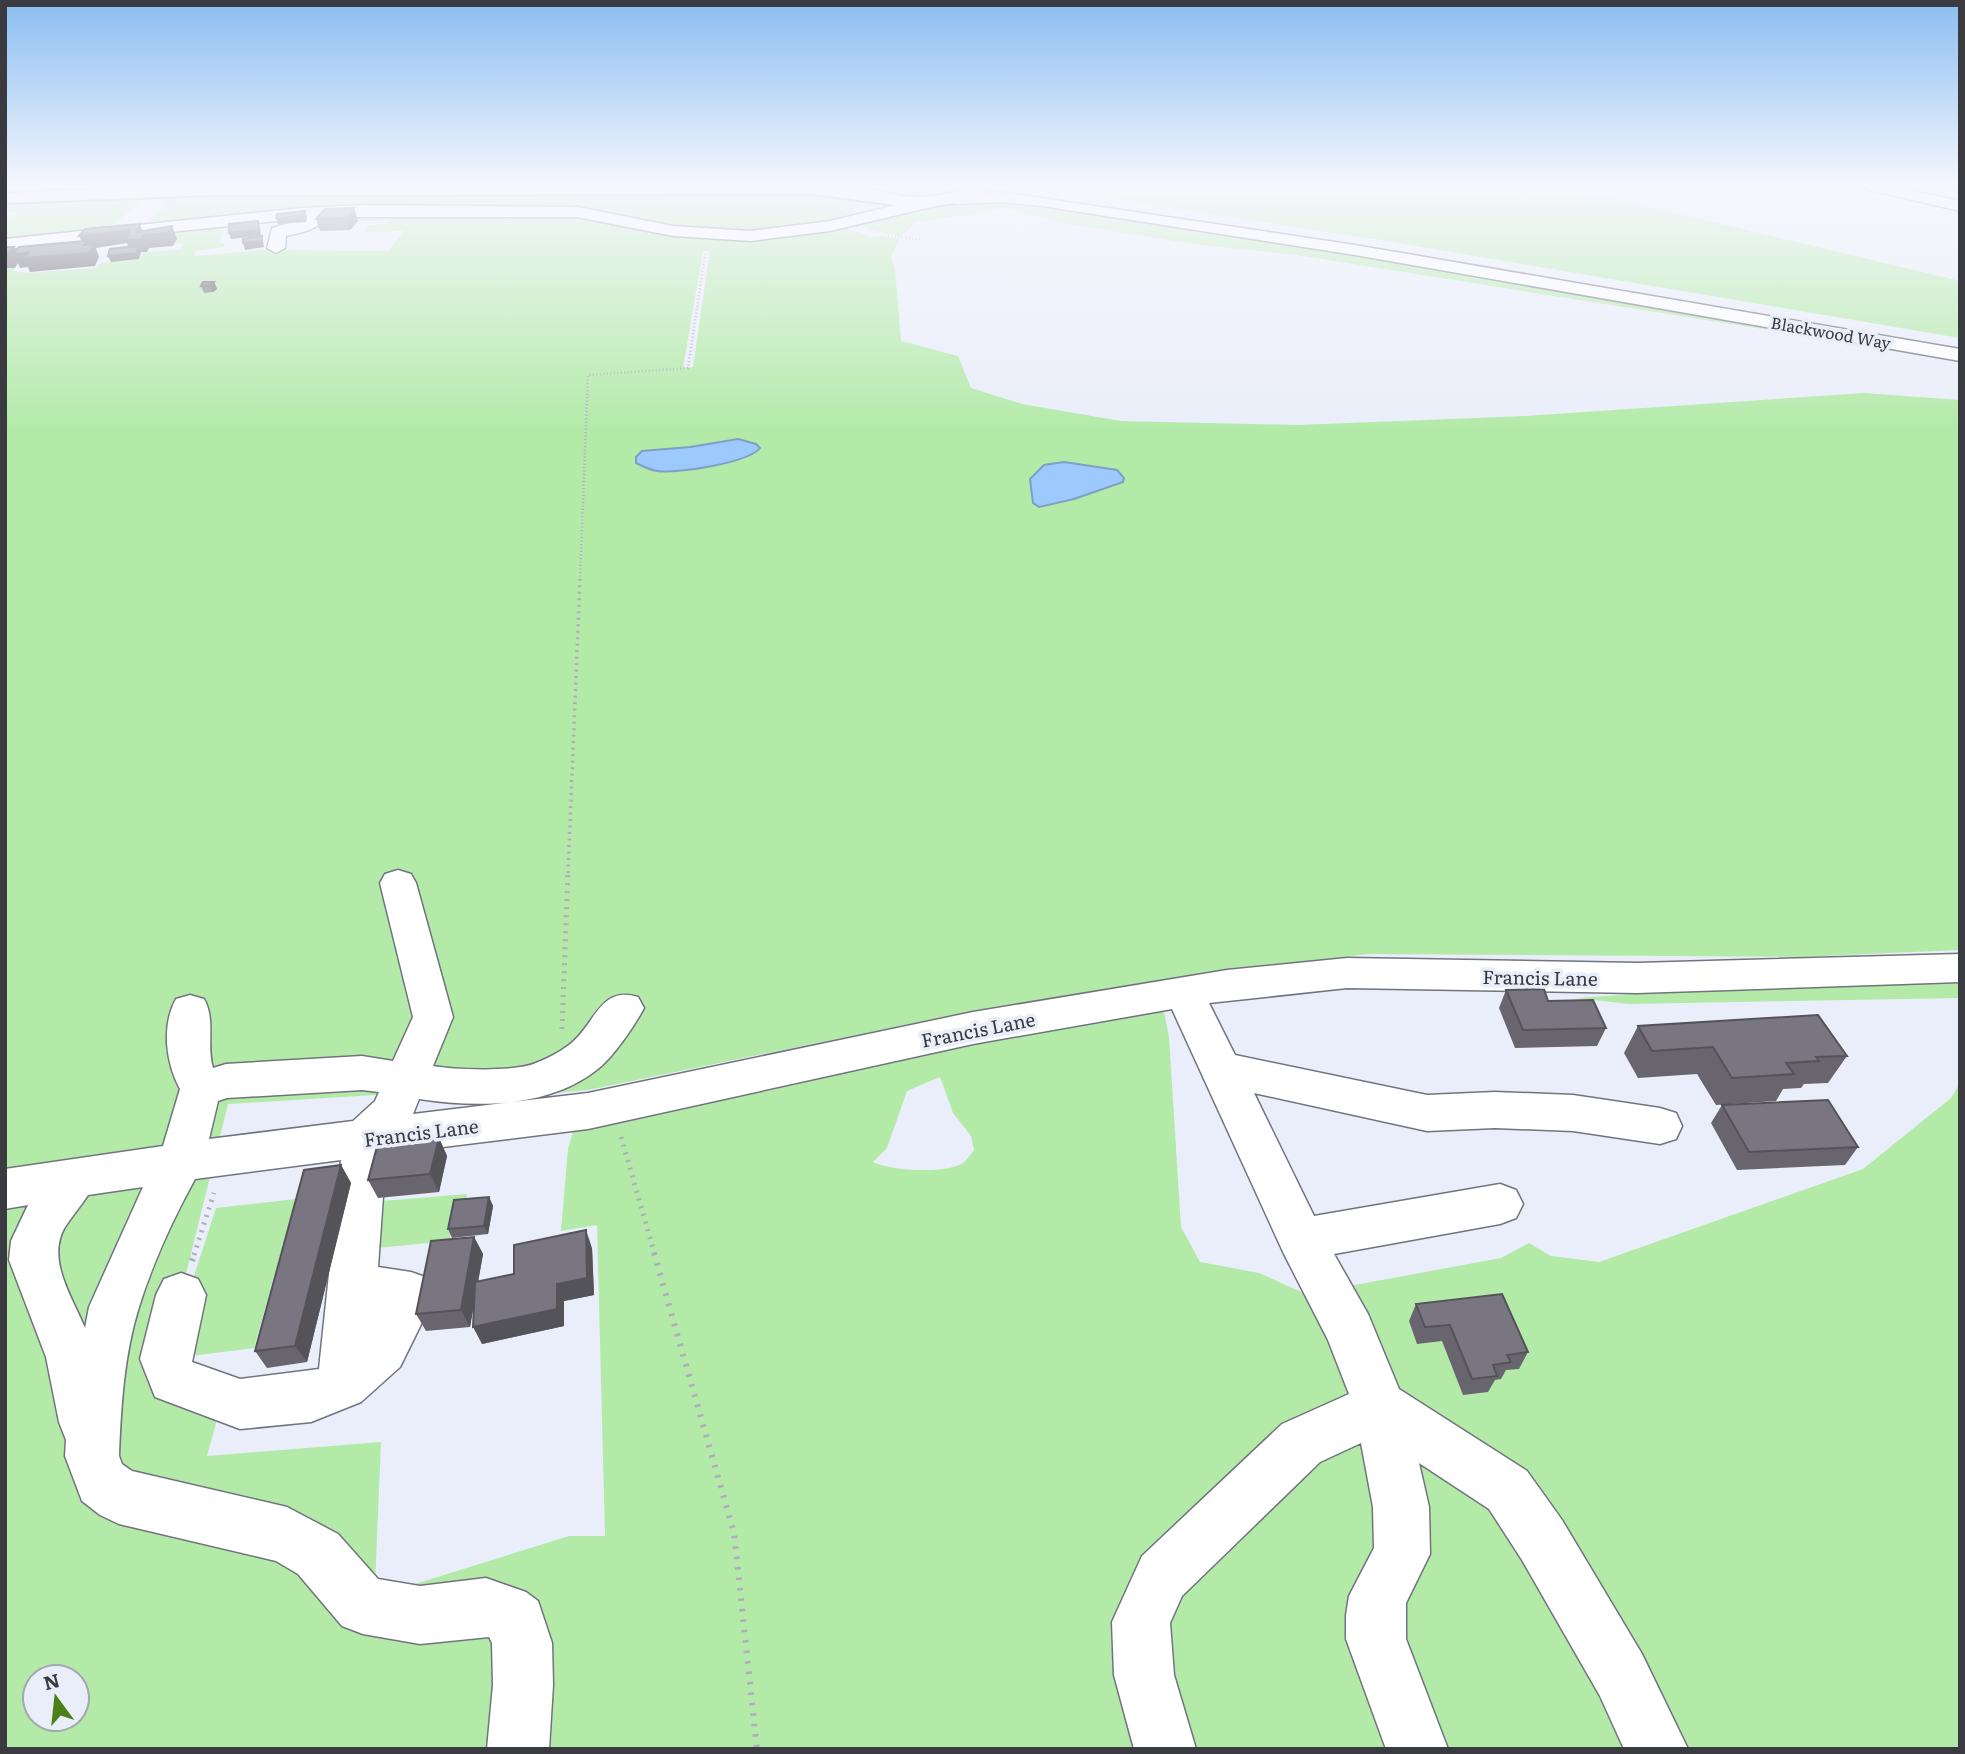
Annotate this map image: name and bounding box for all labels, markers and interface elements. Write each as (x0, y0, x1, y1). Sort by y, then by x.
street label: Blackwood Way (1769, 310, 1894, 354)
street label: Francis Lane (1482, 962, 1598, 992)
street label: Francis Lane (919, 1004, 1037, 1054)
street label: Francis Lane (362, 1111, 480, 1153)
north arrow (21, 1663, 91, 1733)
text: N (40, 1665, 63, 1696)

